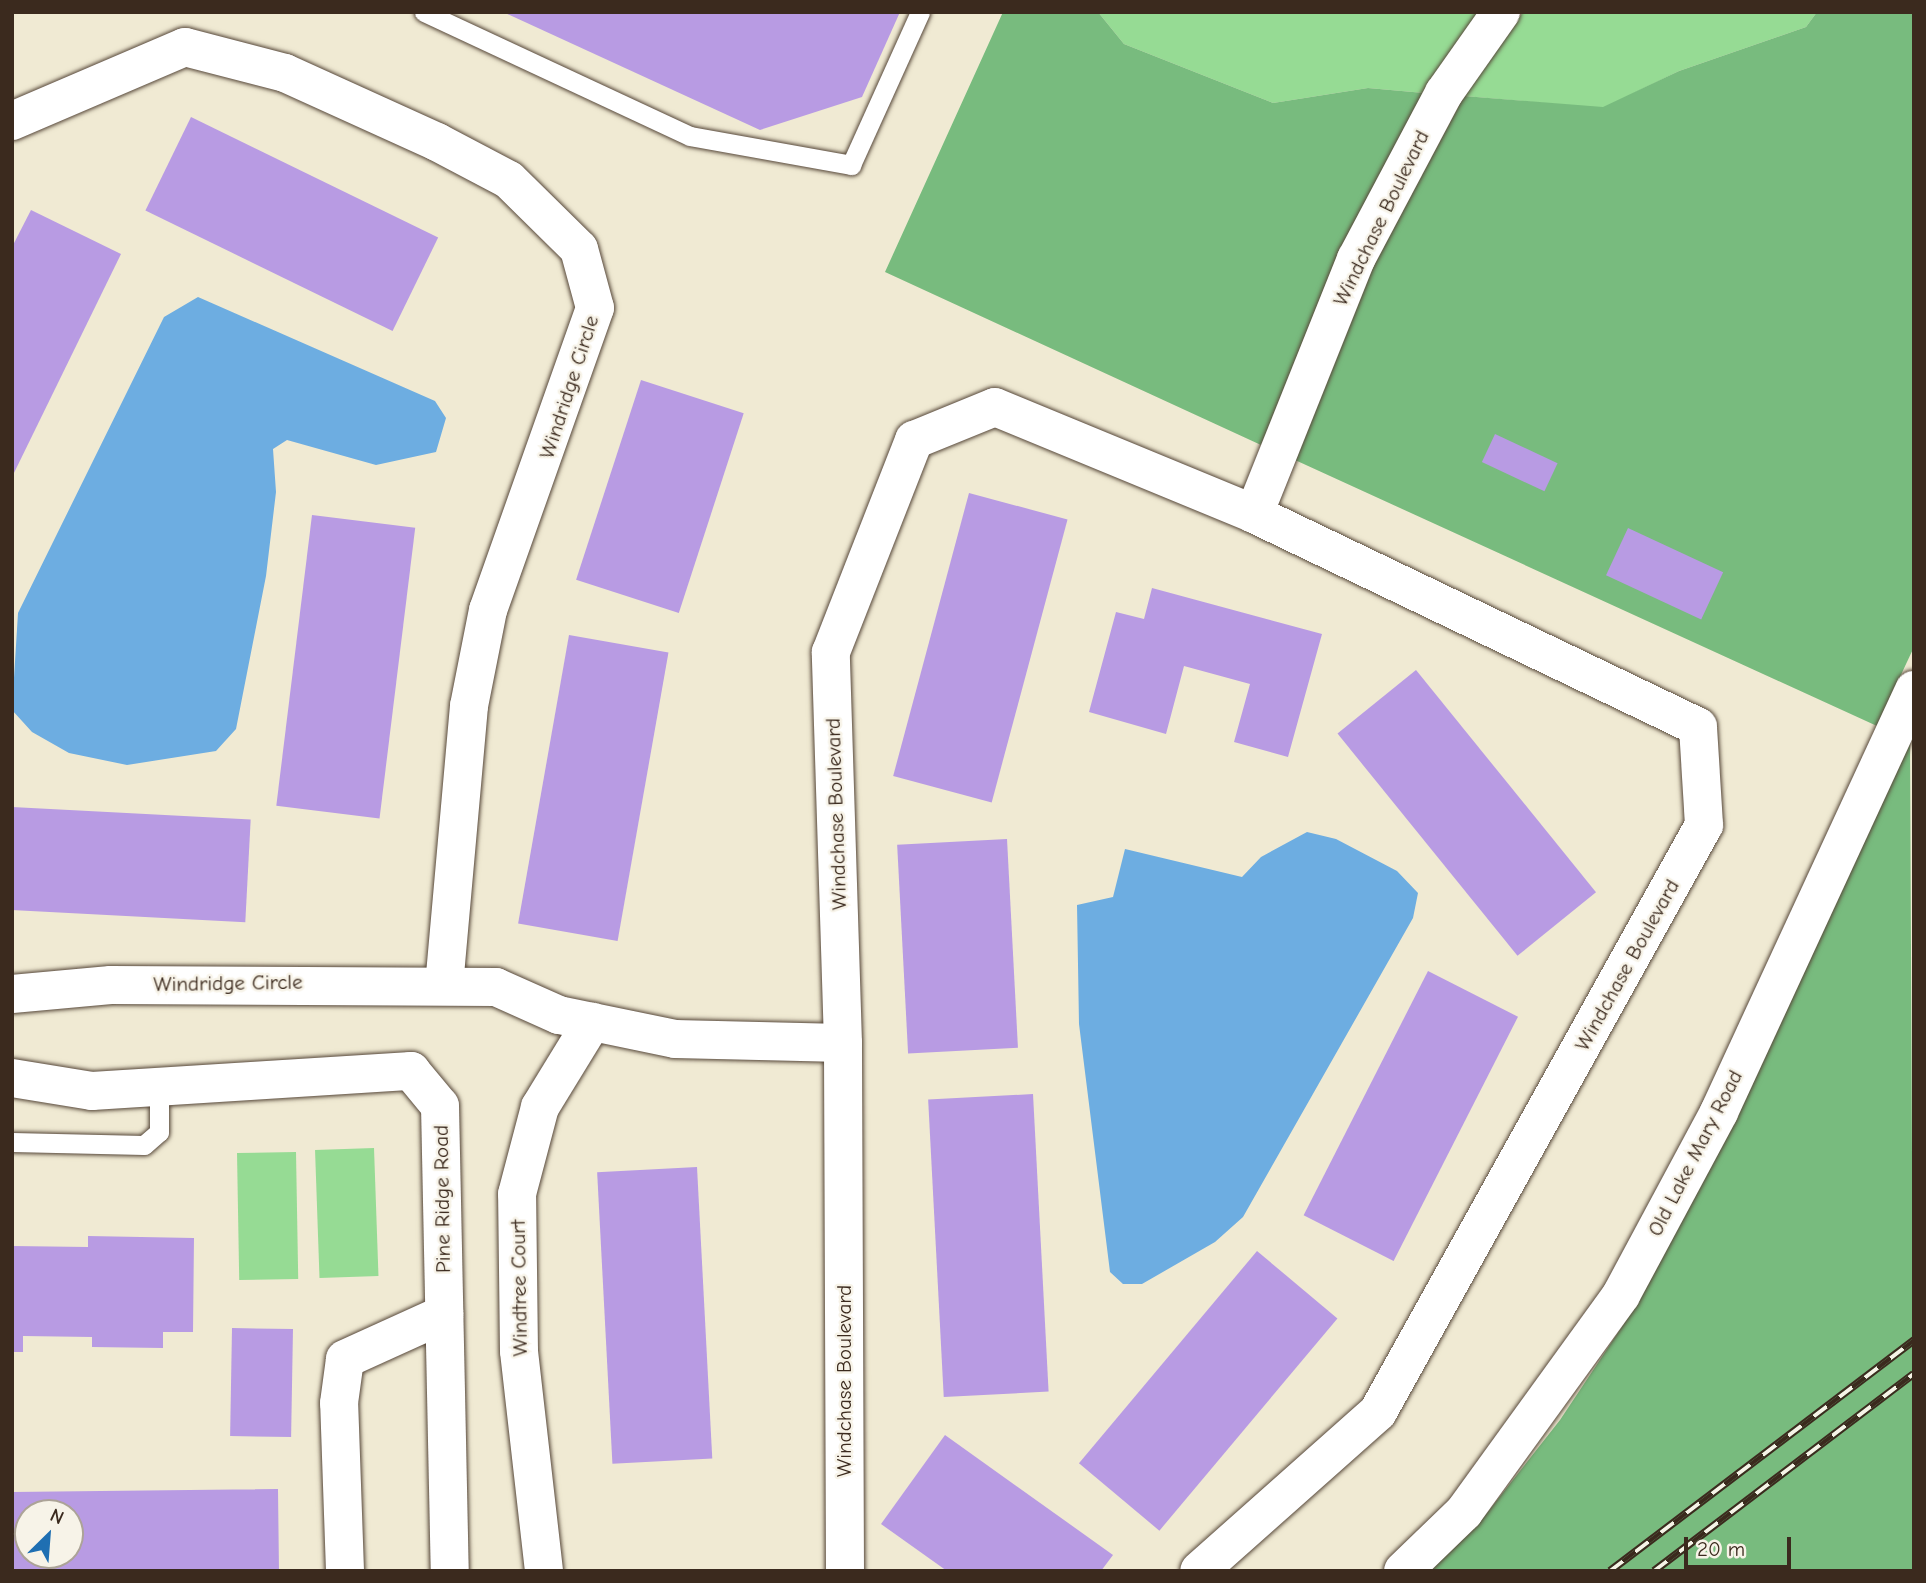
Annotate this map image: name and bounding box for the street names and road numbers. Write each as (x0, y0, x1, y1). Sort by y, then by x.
street label: Windchase Boulevard (1328, 126, 1434, 310)
street label: Windridge Circle (534, 312, 604, 462)
street label: Windchase Boulevard (820, 718, 852, 910)
street label: Windchase Boulevard (1569, 875, 1685, 1055)
street label: Windridge Circle (153, 969, 303, 997)
street label: Old Lake Mary Road (1642, 1066, 1748, 1240)
street label: Pine Ridge Road (428, 1125, 456, 1273)
street label: Windtree Court (505, 1219, 533, 1357)
street label: Windchase Boulevard (831, 1285, 857, 1477)

